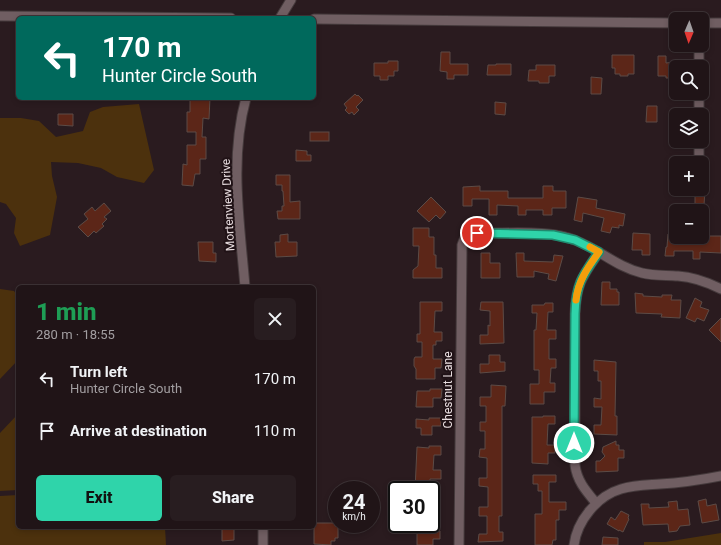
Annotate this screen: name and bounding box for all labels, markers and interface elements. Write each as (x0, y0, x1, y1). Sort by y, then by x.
north arrow (669, 12, 709, 52)
map controls (669, 12, 709, 244)
text: 170 m (102, 31, 181, 64)
icon: left (36, 32, 88, 84)
button: search (669, 60, 709, 100)
text: Hunter Circle South (102, 65, 257, 86)
button: layers (669, 108, 709, 148)
button: + (669, 156, 709, 196)
street label: Mortenview Drive (219, 158, 237, 252)
button: − (669, 204, 709, 244)
pin (460, 216, 494, 250)
icon: arrive (466, 222, 488, 244)
text: 1 min (36, 298, 97, 326)
button: close (254, 298, 296, 340)
text: 280 m · 18:55 (36, 327, 115, 342)
street label: Chestnut Lane (441, 351, 455, 429)
text: Turn left (70, 363, 127, 381)
icon: left (36, 368, 58, 390)
text: 170 m (254, 370, 296, 388)
text: Hunter Circle South (70, 381, 182, 396)
icon: arrive (36, 420, 58, 442)
text: Arrive at destination (70, 422, 207, 440)
text: 110 m (254, 422, 296, 440)
position arrow (553, 422, 595, 464)
button: Exit (36, 475, 162, 521)
button: Share (170, 475, 296, 521)
speed limit sign: 30 (388, 481, 440, 533)
text: 24 (343, 490, 365, 514)
text: km/h (342, 511, 366, 522)

